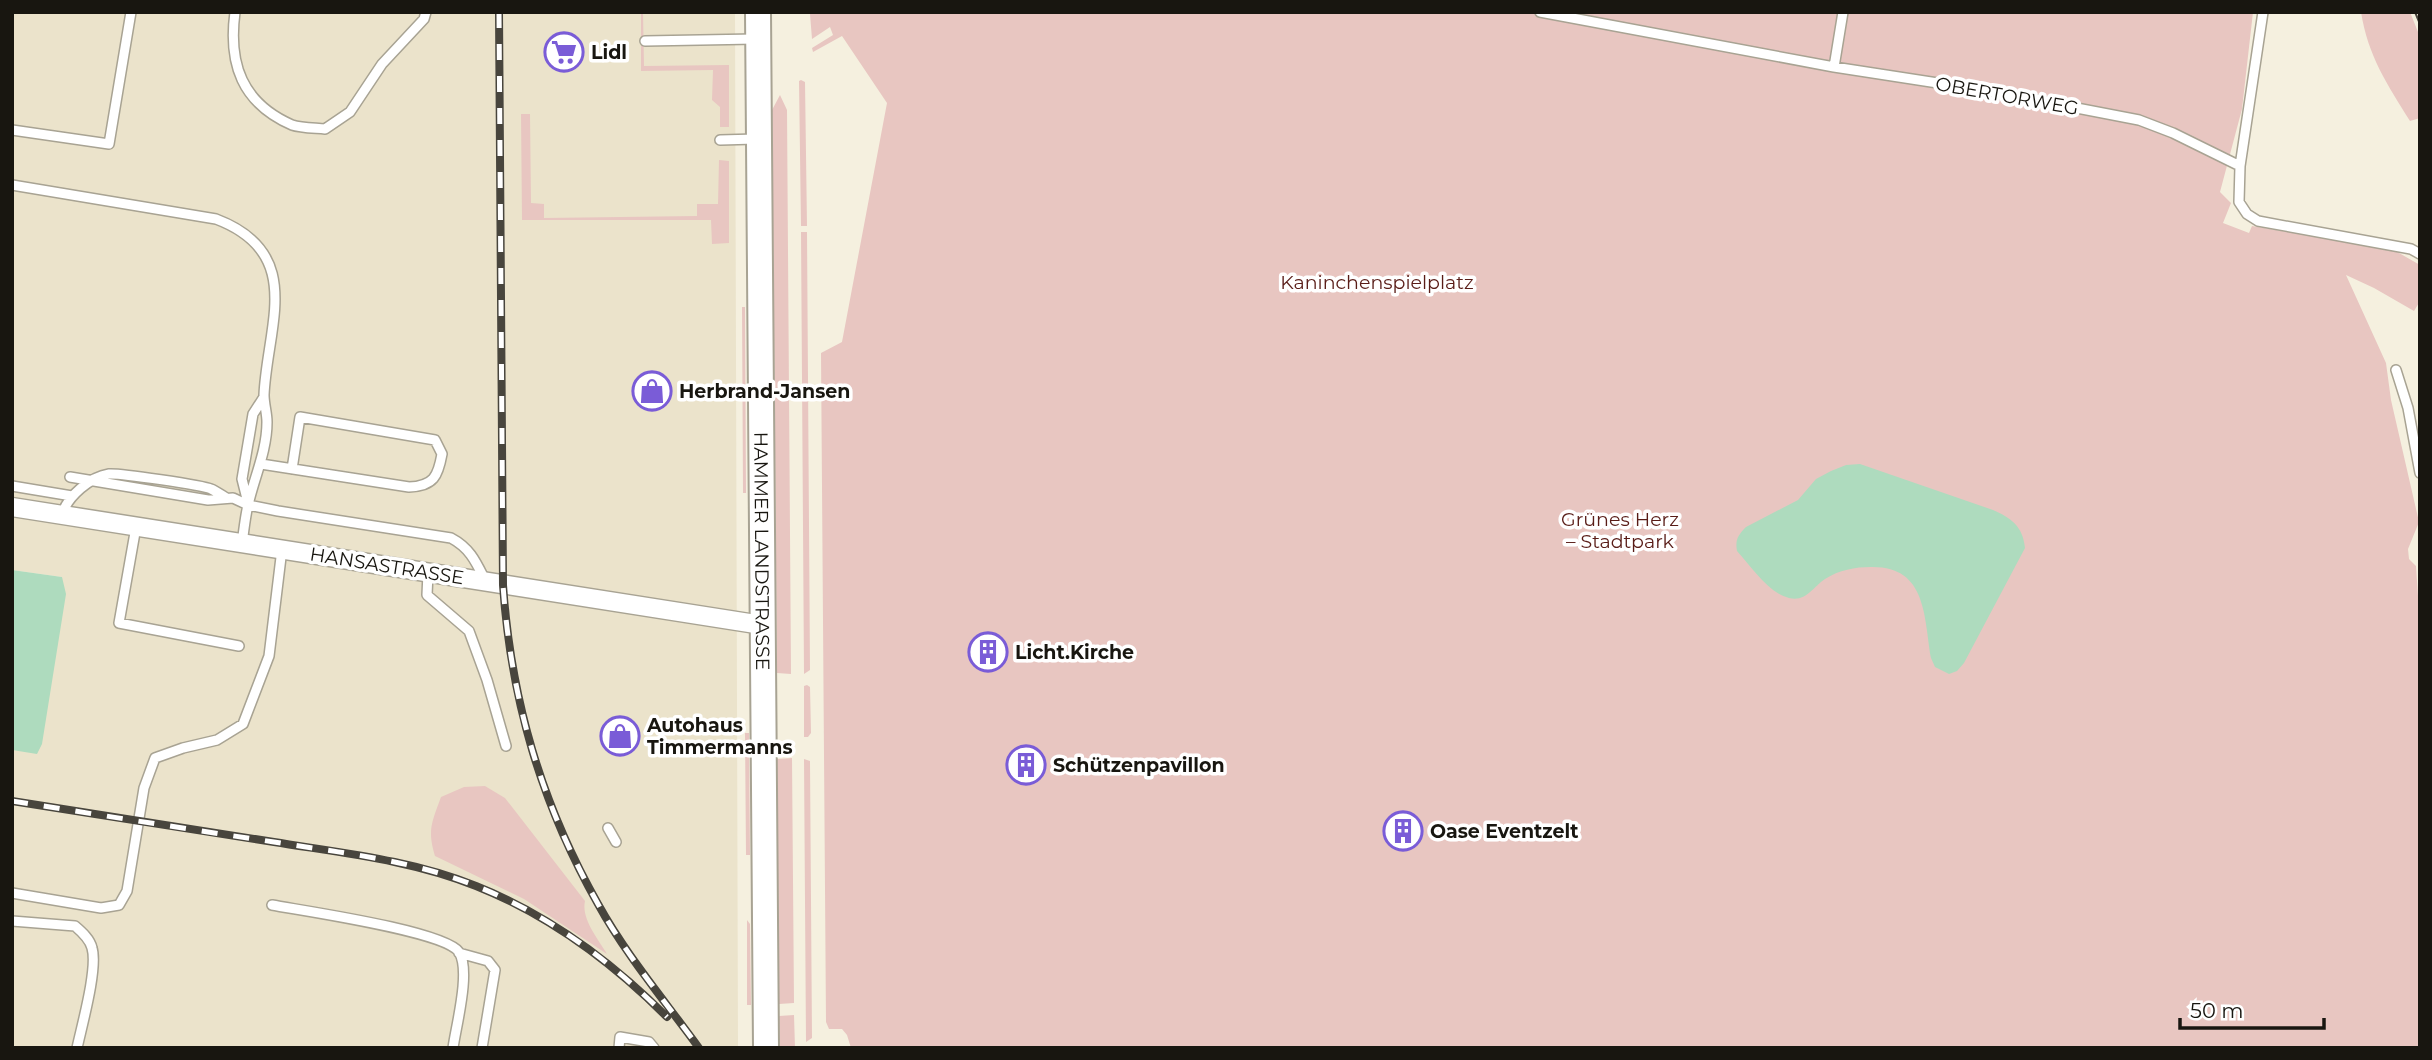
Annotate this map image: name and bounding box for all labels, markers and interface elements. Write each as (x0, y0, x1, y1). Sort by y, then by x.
supermarket icon: Lidl (543, 31, 585, 73)
place label: Lidl (591, 41, 627, 64)
street label: OBERTORWEG (1934, 72, 2080, 120)
park label: Kaninchenspielplatz (1280, 271, 1474, 294)
shop icon: Herbrand-Jansen (631, 370, 673, 412)
place label: Herbrand-Jansen (679, 380, 850, 403)
street label: HAMMER LANDSTRASSE (750, 432, 775, 670)
park label: Grünes Herz – Stadtpark (1561, 508, 1679, 553)
street label: HANSASTRASSE (308, 542, 466, 590)
building icon: Licht.Kirche (967, 631, 1009, 673)
place label: Licht.Kirche (1015, 641, 1134, 664)
place label: Autohaus Timmermanns (646, 714, 793, 759)
shop icon: Autohaus Timmermanns (599, 715, 641, 757)
building icon: Schützenpavillon (1005, 744, 1047, 786)
place label: Schützenpavillon (1053, 754, 1225, 777)
building icon: Oase Eventzelt (1382, 810, 1424, 852)
place label: Oase Eventzelt (1430, 820, 1579, 843)
scale bar (2180, 986, 2324, 1030)
text: 50 m (2190, 998, 2244, 1023)

